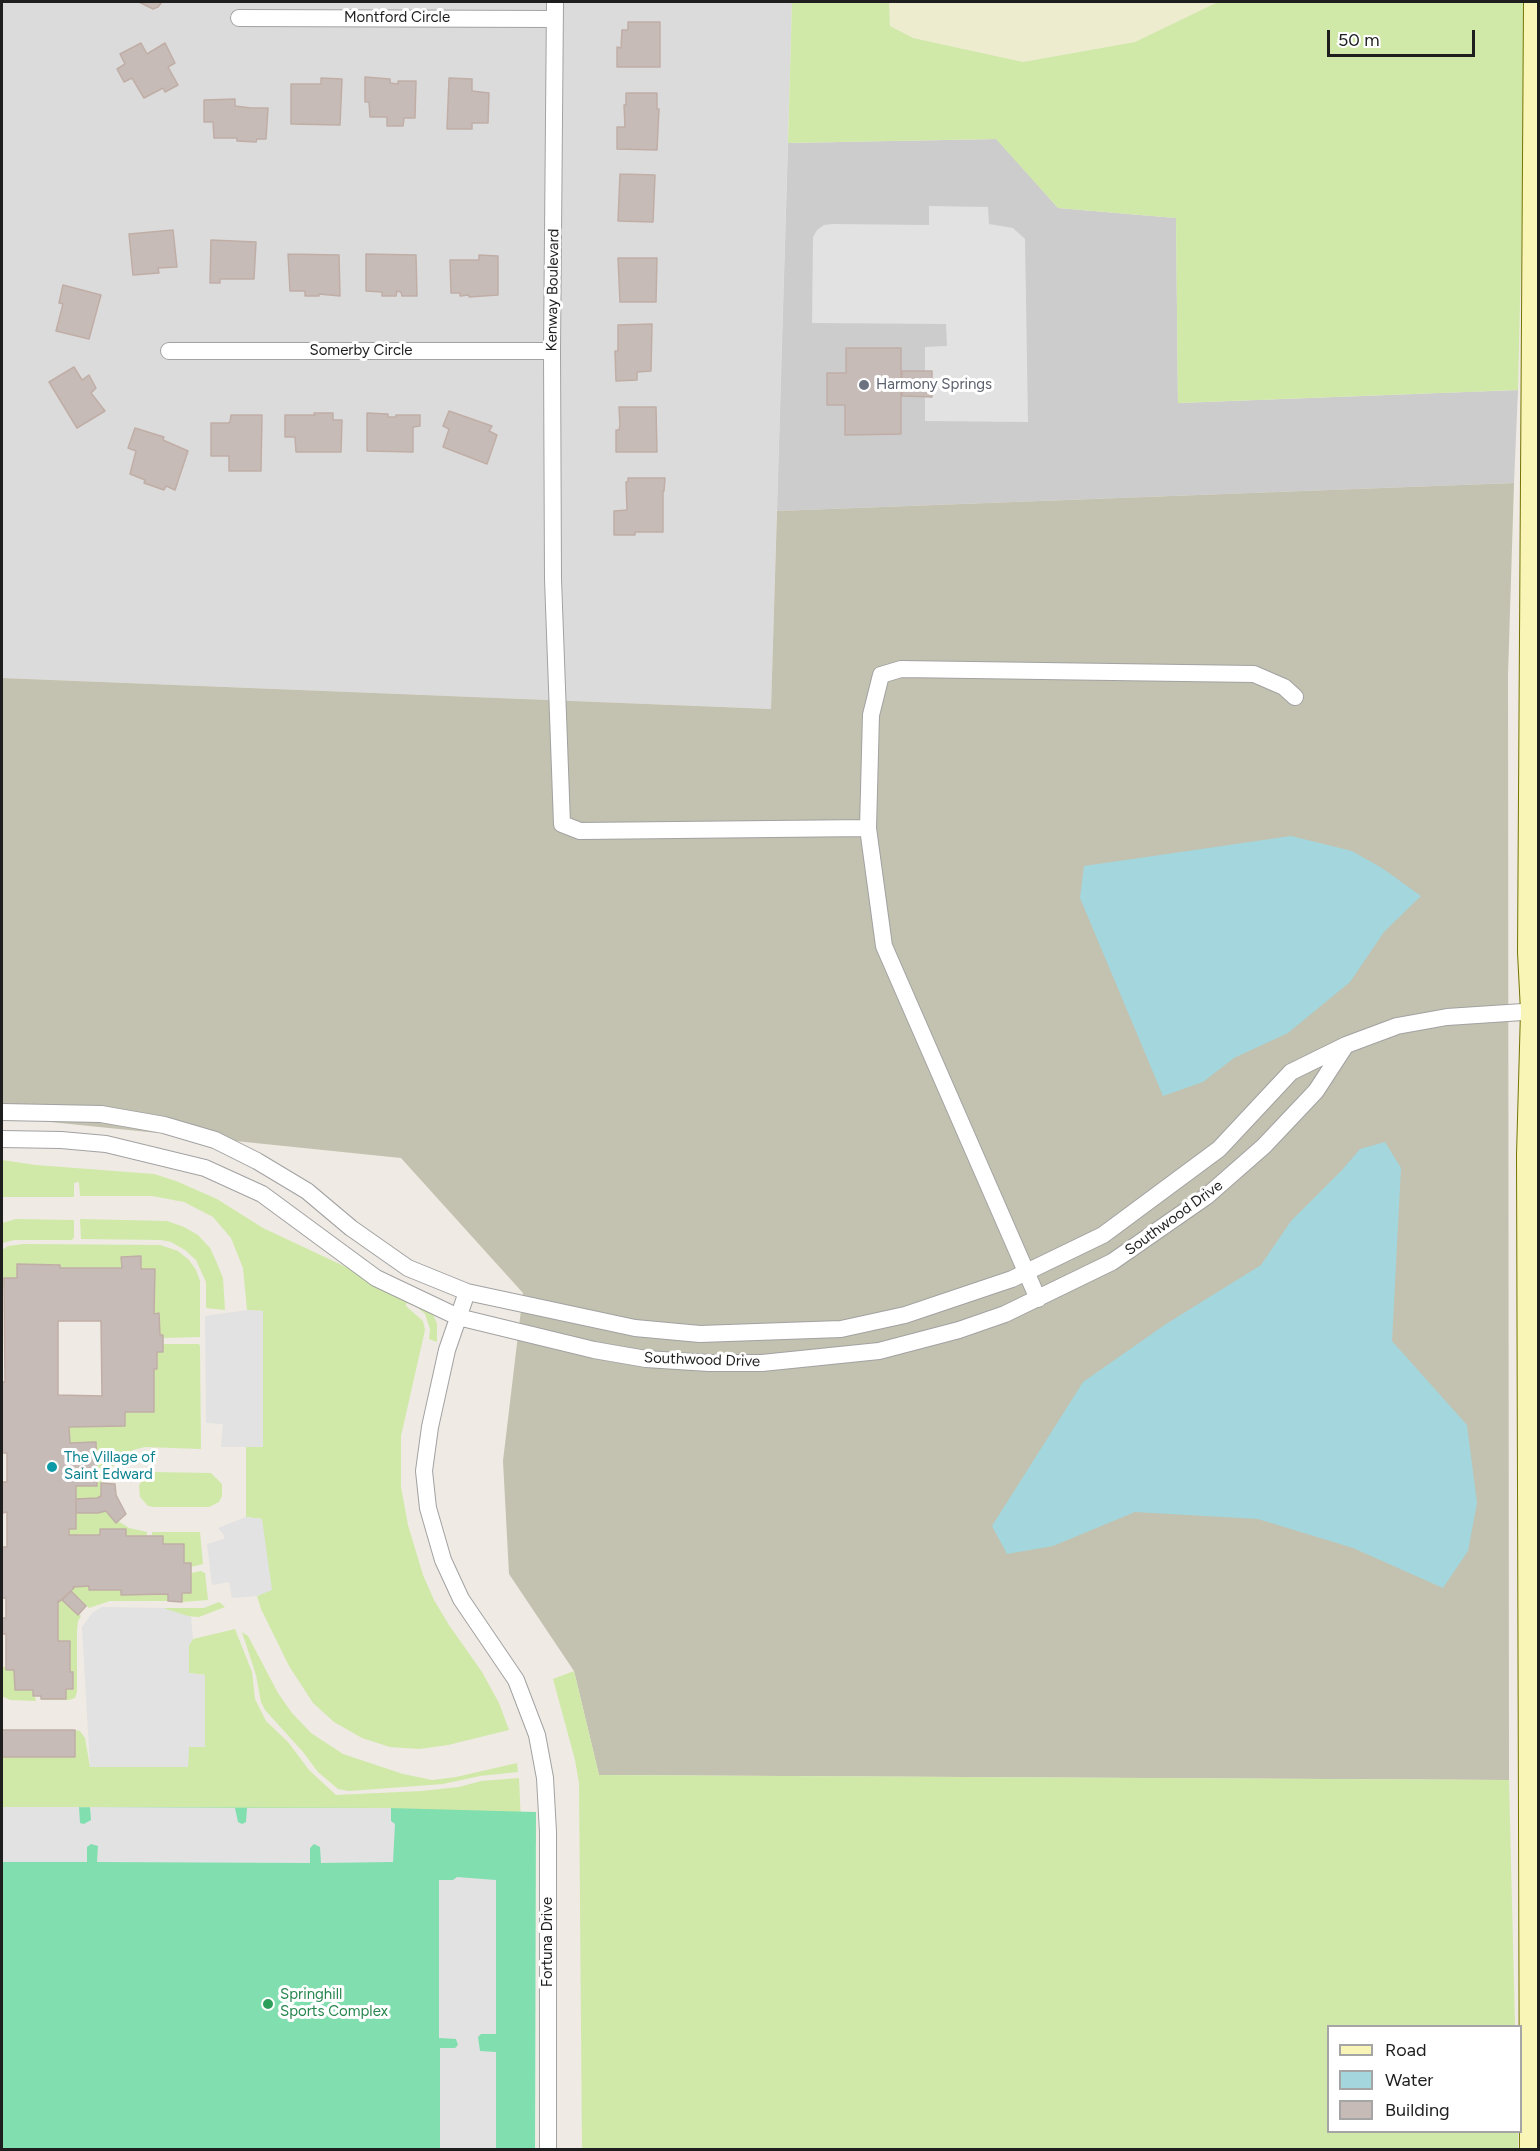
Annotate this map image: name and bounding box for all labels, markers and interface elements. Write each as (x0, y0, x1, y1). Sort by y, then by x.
street label: Montford Circle (344, 9, 450, 27)
scale bar (1330, 18, 1478, 56)
text: 50 m (1338, 29, 1380, 51)
street label: Kenway Boulevard (543, 228, 563, 352)
street label: Somerby Circle (309, 342, 413, 360)
place label: Harmony Springs (876, 376, 992, 394)
marker: Harmony Springs (857, 378, 871, 392)
street label: Southwood Drive (1122, 1177, 1226, 1259)
street label: Southwood Drive (644, 1349, 760, 1371)
place label: The Village of Saint Edward (64, 1449, 156, 1484)
marker: The Village of Saint Edward (45, 1460, 59, 1474)
street label: Fortuna Drive (539, 1897, 557, 1987)
place label: Springhill Sports Complex (280, 1986, 388, 2021)
marker: Springhill Sports Complex (261, 1997, 275, 2011)
legend (1327, 2025, 1522, 2133)
text: Road (1385, 2039, 1426, 2061)
text: Water (1385, 2069, 1433, 2091)
text: Building (1385, 2099, 1450, 2121)

